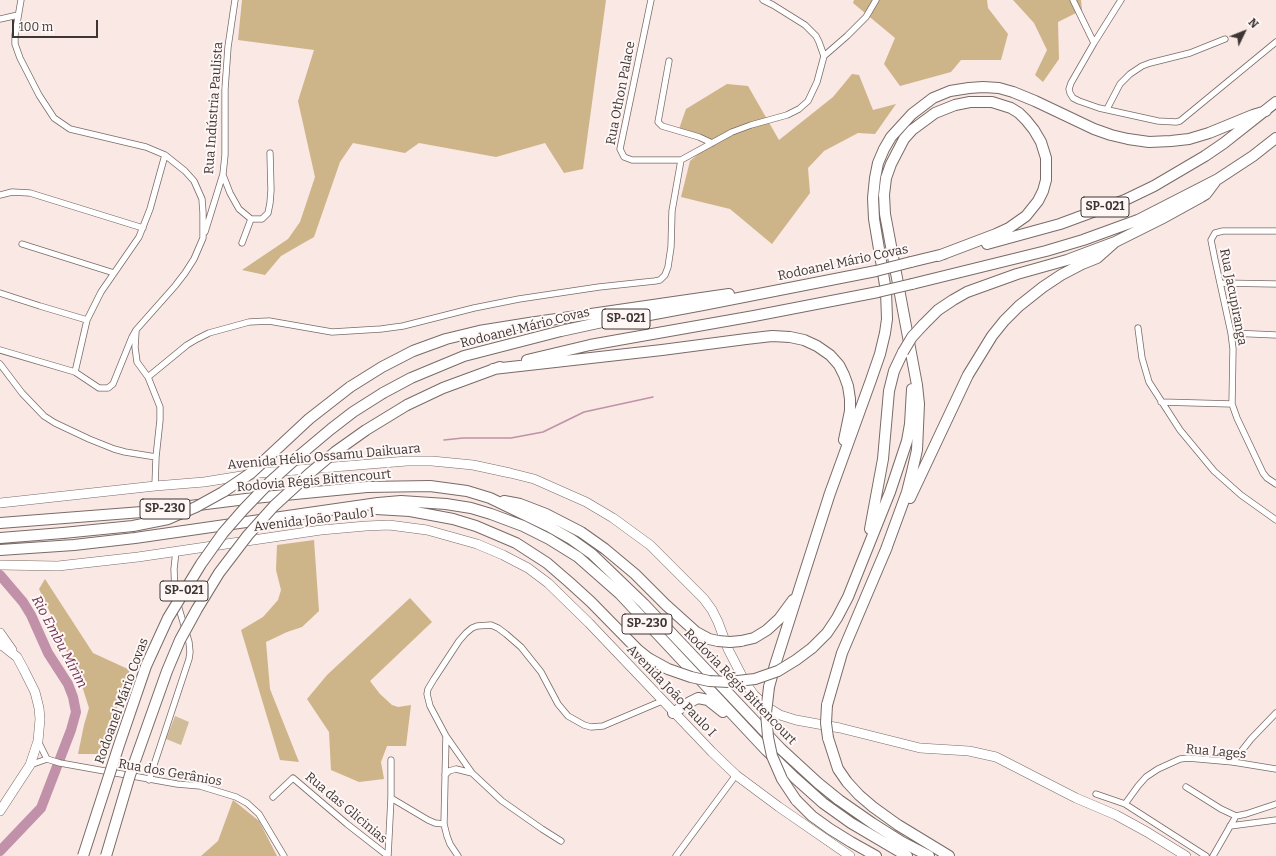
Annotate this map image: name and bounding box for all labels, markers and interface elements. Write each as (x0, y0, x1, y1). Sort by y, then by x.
scale bar (14, 12, 100, 38)
north arrow (1224, 12, 1264, 52)
text: N (1245, 16, 1261, 31)
text: 100 m (19, 20, 53, 34)
street label: Rua Othon Palace (603, 40, 639, 146)
street label: Rua Indústria Paulista (202, 41, 226, 175)
road number: SP-021 (1081, 197, 1129, 217)
street label: Rodoanel Mário Covas (776, 242, 910, 284)
street label: Rua Jacupiranga (1216, 247, 1250, 347)
street label: Rodoanel Mário Covas (459, 304, 591, 352)
road number: SP-021 (602, 309, 650, 329)
street label: Avenida Hélio Ossamu Daikuara (227, 441, 421, 473)
street label: Rodovia Régis Bittencourt (236, 466, 392, 496)
road number: SP-230 (140, 499, 190, 519)
street label: Avenida João Paulo I (253, 505, 375, 535)
road number: SP-021 (160, 581, 208, 601)
water label: Rio Embu Mirim (28, 593, 90, 691)
road number: SP-230 (622, 614, 672, 634)
street label: Rodovia Régis Bittencourt (681, 626, 799, 748)
street label: Rodoanel Mário Covas (92, 636, 152, 766)
street label: Avenida João Paulo I (623, 642, 719, 740)
street label: Rua Lages (1185, 742, 1247, 762)
street label: Rua dos Gerânios (117, 756, 223, 790)
street label: Rua das Glicinias (302, 769, 390, 847)

